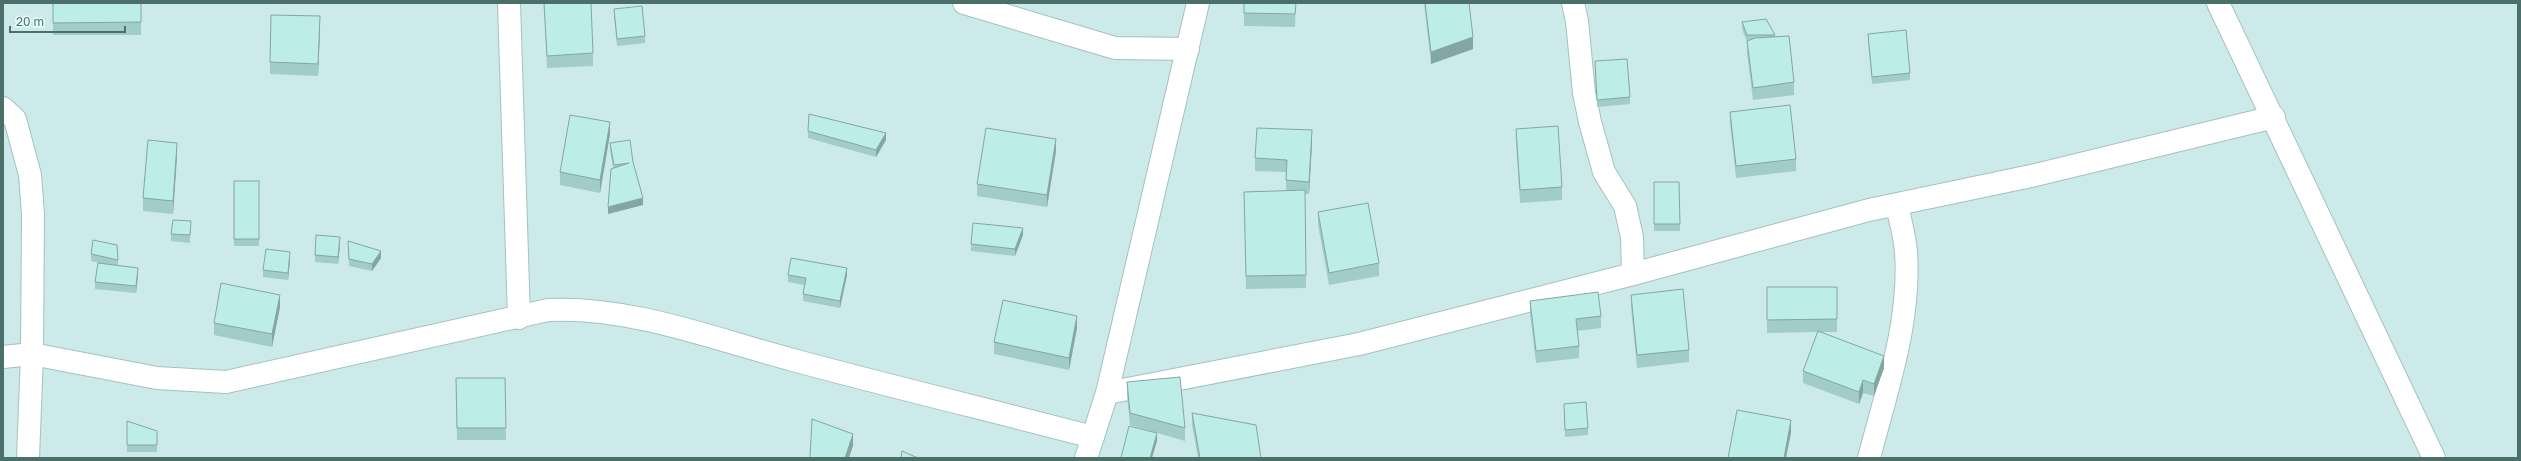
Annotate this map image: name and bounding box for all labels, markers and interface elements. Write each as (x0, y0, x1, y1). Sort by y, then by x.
scale bar (10, 8, 125, 34)
text: 20 m (16, 14, 44, 29)

